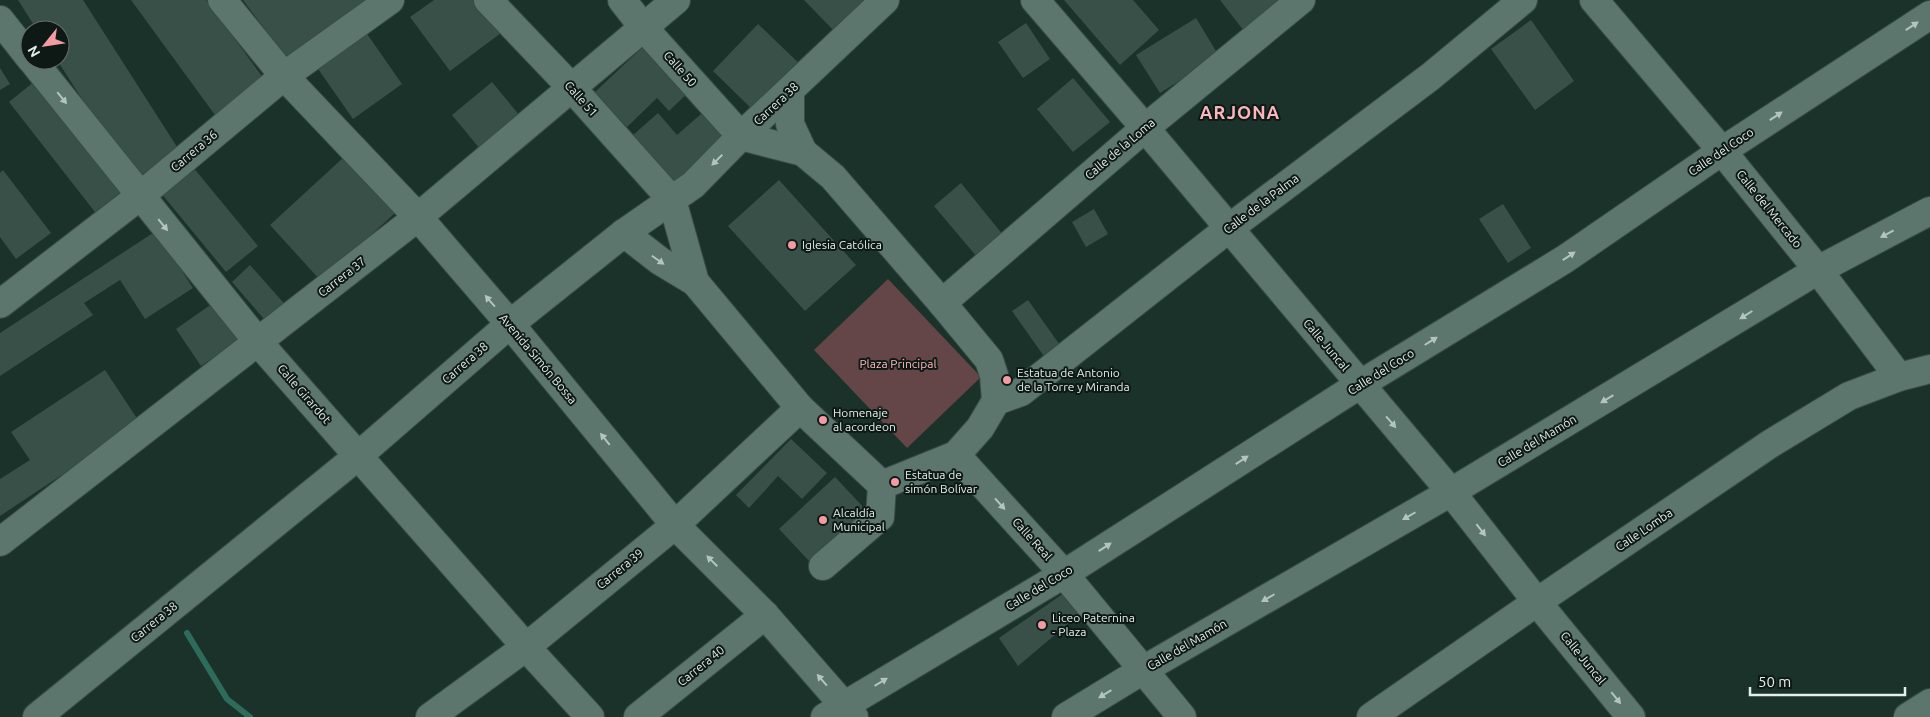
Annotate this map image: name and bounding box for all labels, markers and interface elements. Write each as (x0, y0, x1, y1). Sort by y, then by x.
north arrow (20, 20, 70, 70)
one-way arrow (1905, 22, 1919, 31)
text: N (24, 43, 43, 60)
street label: Calle 50 (661, 48, 700, 89)
street label: Calle 51 (562, 78, 600, 119)
street label: Carrera 38 (751, 80, 801, 128)
one-way arrow (56, 91, 67, 104)
district label: ARJONA (1200, 102, 1280, 122)
one-way arrow (1769, 111, 1783, 120)
street label: Calle de la Loma (1082, 116, 1157, 182)
street label: Calle del Coco (1686, 125, 1756, 178)
street label: Carrera 36 (168, 127, 220, 174)
one-way arrow (711, 154, 723, 166)
street label: Calle del Mercado (1734, 167, 1805, 250)
street label: Calle de la Palma (1221, 171, 1301, 236)
one-way arrow (158, 218, 169, 231)
one-way arrow (1880, 230, 1894, 238)
place label: Iglesia Católica (802, 238, 882, 251)
marker: Iglesia Católica (786, 239, 798, 251)
one-way arrow (1562, 251, 1576, 261)
street label: Carrera 37 (316, 254, 368, 299)
one-way arrow (651, 255, 665, 265)
one-way arrow (484, 295, 496, 307)
one-way arrow (1740, 310, 1753, 319)
street label: Avenida Simón Bossa (497, 311, 580, 406)
street label: Calle Juncal (1301, 316, 1352, 373)
one-way arrow (1424, 336, 1437, 346)
street label: Carrera 38 (439, 339, 490, 386)
street label: Calle del Coco (1345, 346, 1416, 397)
park label: Plaza Principal (859, 357, 937, 370)
street label: Calle Girardot (275, 361, 334, 426)
place label: Estatua de Antonio de la Torre y Miranda (1017, 366, 1130, 393)
marker: Estatua de Antonio de la Torre y Miranda (1001, 374, 1013, 386)
one-way arrow (1601, 394, 1614, 403)
place label: Homenaje al acordeon (833, 406, 896, 433)
street label: Calle del Mamón (1495, 412, 1578, 469)
marker: Homenaje al acordeon (817, 414, 829, 426)
one-way arrow (1385, 415, 1397, 427)
one-way arrow (599, 433, 610, 446)
one-way arrow (1235, 455, 1248, 465)
place label: Estatua de simón Bolívar (905, 468, 978, 495)
marker: Estatua de simón Bolívar (889, 476, 901, 488)
one-way arrow (994, 497, 1006, 509)
place label: Alcaldía Municipal (833, 506, 885, 533)
street label: Calle Lomba (1613, 506, 1675, 553)
one-way arrow (1402, 512, 1416, 521)
marker: Alcaldía Municipal (817, 514, 829, 526)
street label: Calle Real (1010, 515, 1055, 563)
one-way arrow (1476, 523, 1487, 536)
one-way arrow (1098, 543, 1111, 552)
street label: Carrera 39 (594, 546, 646, 591)
one-way arrow (706, 556, 718, 568)
street label: Calle del Coco (1003, 563, 1075, 613)
one-way arrow (1262, 593, 1275, 602)
street label: Carrera 38 (128, 599, 180, 644)
place label: Liceo Paternina - Plaza (1052, 611, 1135, 638)
street label: Calle del Mamón (1145, 617, 1229, 673)
marker: Liceo Paternina - Plaza (1036, 619, 1048, 631)
street label: Calle Juncal (1558, 629, 1608, 687)
street label: Carrera 40 (675, 643, 727, 688)
scale bar (1750, 664, 1905, 696)
text: 50 m (1758, 673, 1791, 690)
one-way arrow (816, 675, 828, 687)
one-way arrow (875, 678, 888, 687)
one-way arrow (1098, 689, 1111, 698)
one-way arrow (1610, 691, 1621, 704)

